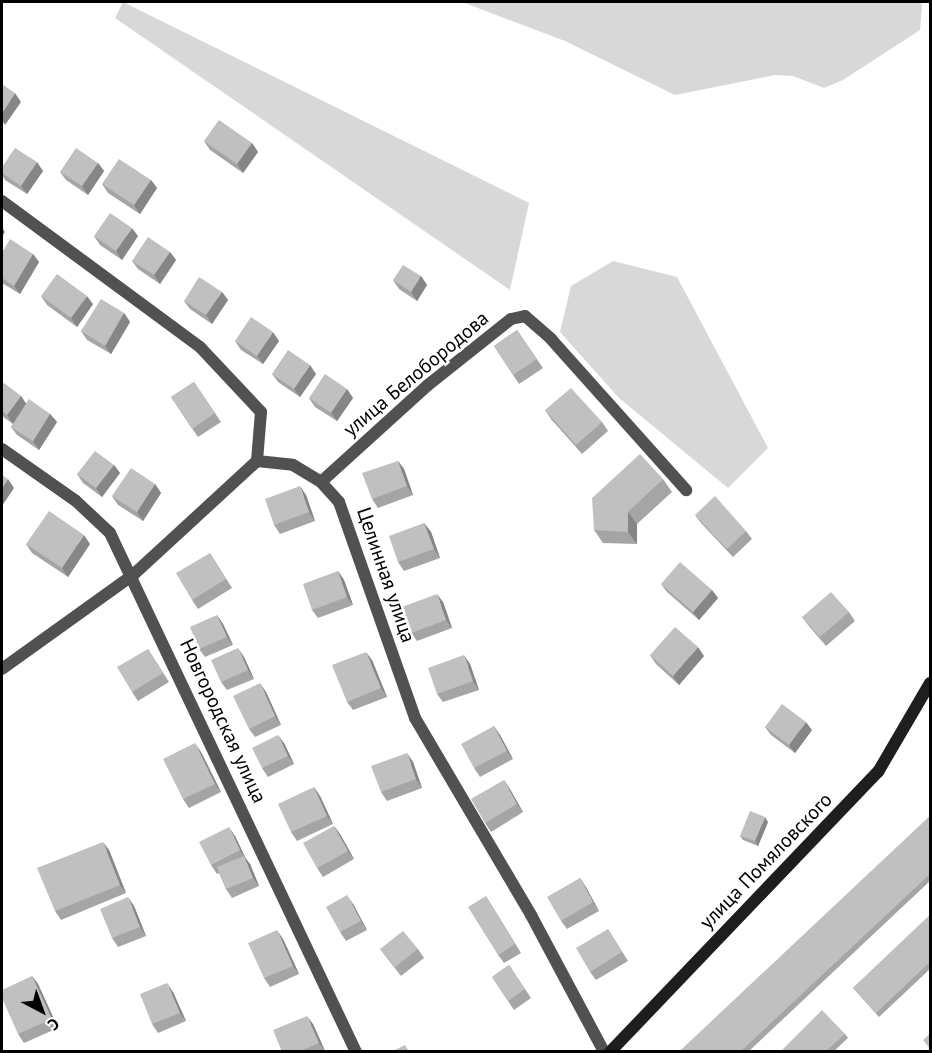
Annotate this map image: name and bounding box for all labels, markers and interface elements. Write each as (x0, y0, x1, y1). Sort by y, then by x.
street label: улица Белобородова (339, 306, 493, 442)
street label: Целинная улица (352, 504, 420, 646)
street label: Новгородская улица (174, 635, 272, 807)
street label: улица Помяловского (695, 788, 837, 934)
north arrow (12, 981, 72, 1041)
text: С (44, 1014, 64, 1035)

